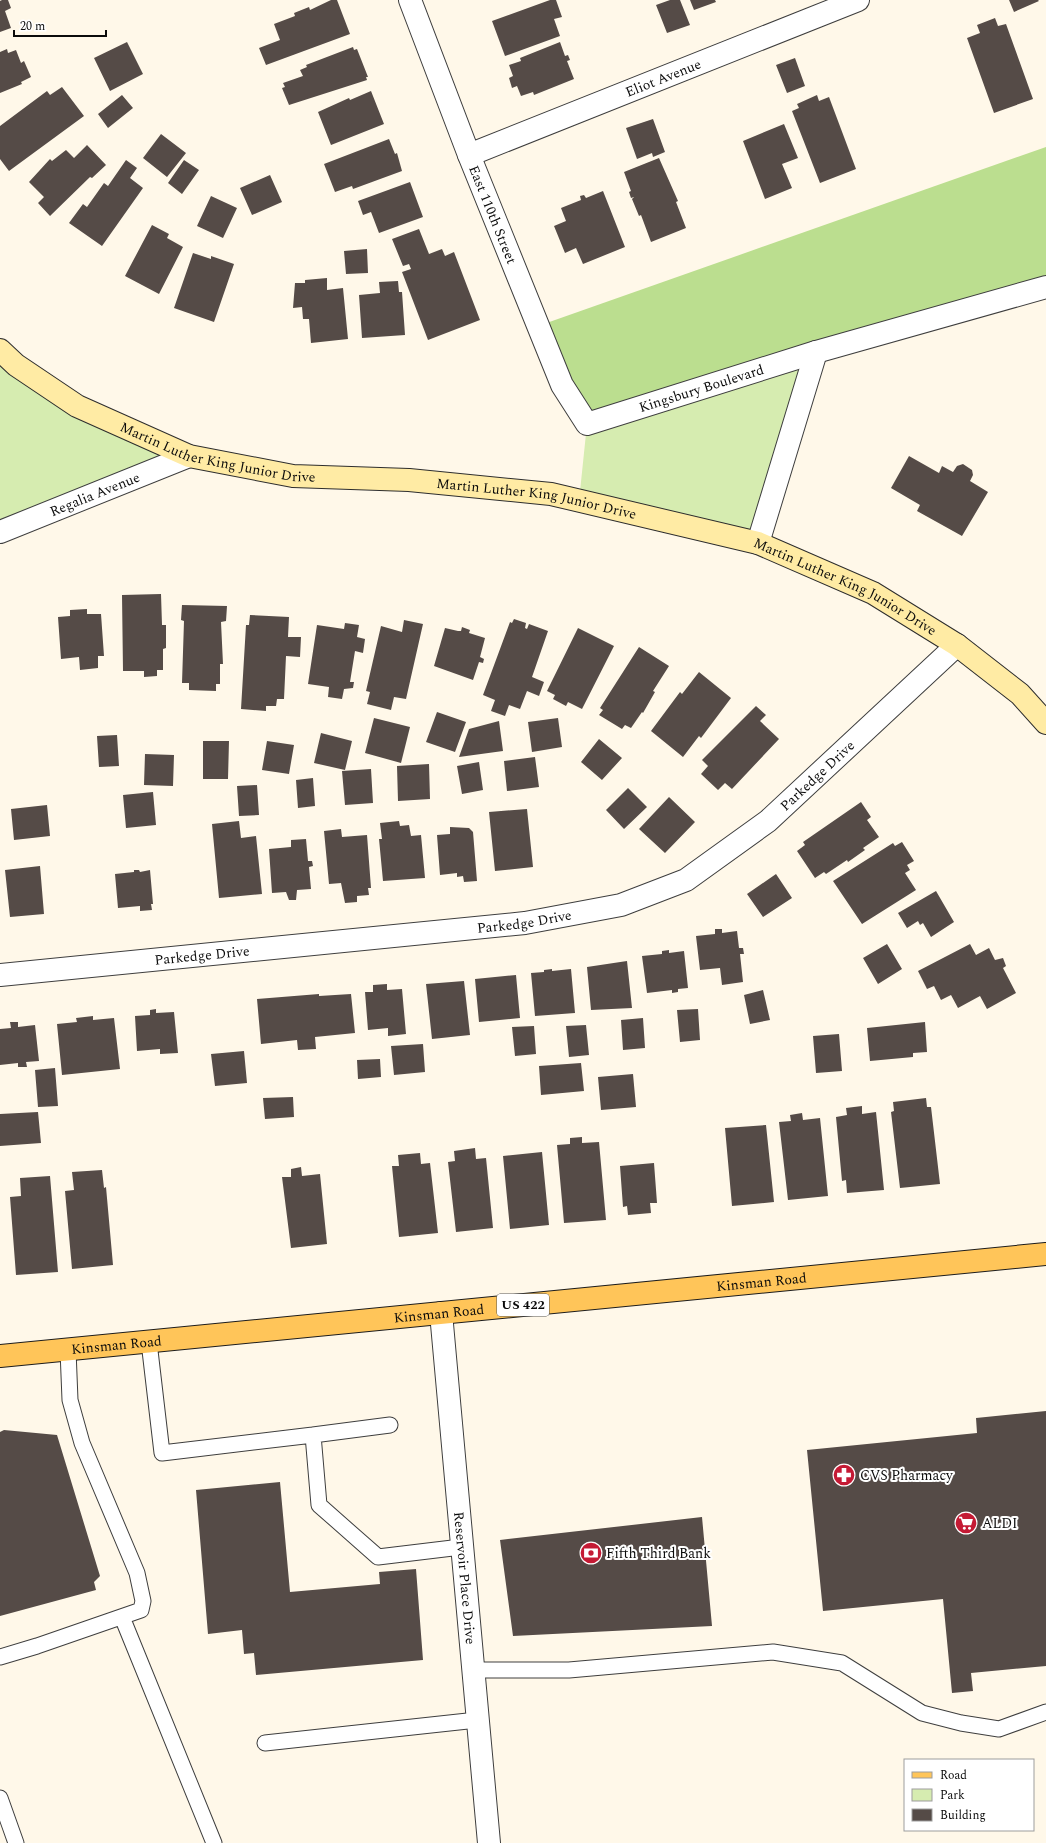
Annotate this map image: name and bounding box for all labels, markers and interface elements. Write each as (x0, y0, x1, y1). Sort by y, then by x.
scale bar (14, 12, 106, 38)
text: 20 m (20, 17, 45, 36)
street label: Eliot Avenue (622, 53, 704, 102)
street label: East 110th Street (464, 162, 522, 267)
street label: Kingsbury Boulevard (636, 359, 767, 418)
street label: Martin Luther King Junior Drive (117, 416, 316, 487)
street label: Regalia Avenue (46, 466, 143, 521)
street label: Martin Luther King Junior Drive (435, 472, 639, 524)
street label: Martin Luther King Junior Drive (750, 532, 941, 641)
street label: Parkedge Drive (775, 735, 859, 815)
street label: Parkedge Drive (476, 904, 573, 938)
street label: Parkedge Drive (154, 940, 251, 970)
street label: Kinsman Road (715, 1267, 808, 1297)
road number: US 422 (497, 1294, 549, 1316)
street label: Kinsman Road (393, 1298, 485, 1328)
street label: Kinsman Road (70, 1330, 163, 1359)
pharmacy icon: CVS Pharmacy (831, 1462, 857, 1488)
place label: CVS Pharmacy (860, 1465, 954, 1486)
supermarket icon: ALDI (953, 1510, 979, 1536)
street label: Reservoir Place Drive (449, 1511, 481, 1646)
place label: ALDI (982, 1513, 1018, 1534)
bank icon: Fifth Third Bank (578, 1540, 604, 1566)
place label: Fifth Third Bank (606, 1543, 711, 1564)
legend (904, 1759, 1034, 1831)
text: Road (940, 1766, 967, 1785)
text: Park (940, 1786, 965, 1805)
text: Building (940, 1806, 986, 1825)

